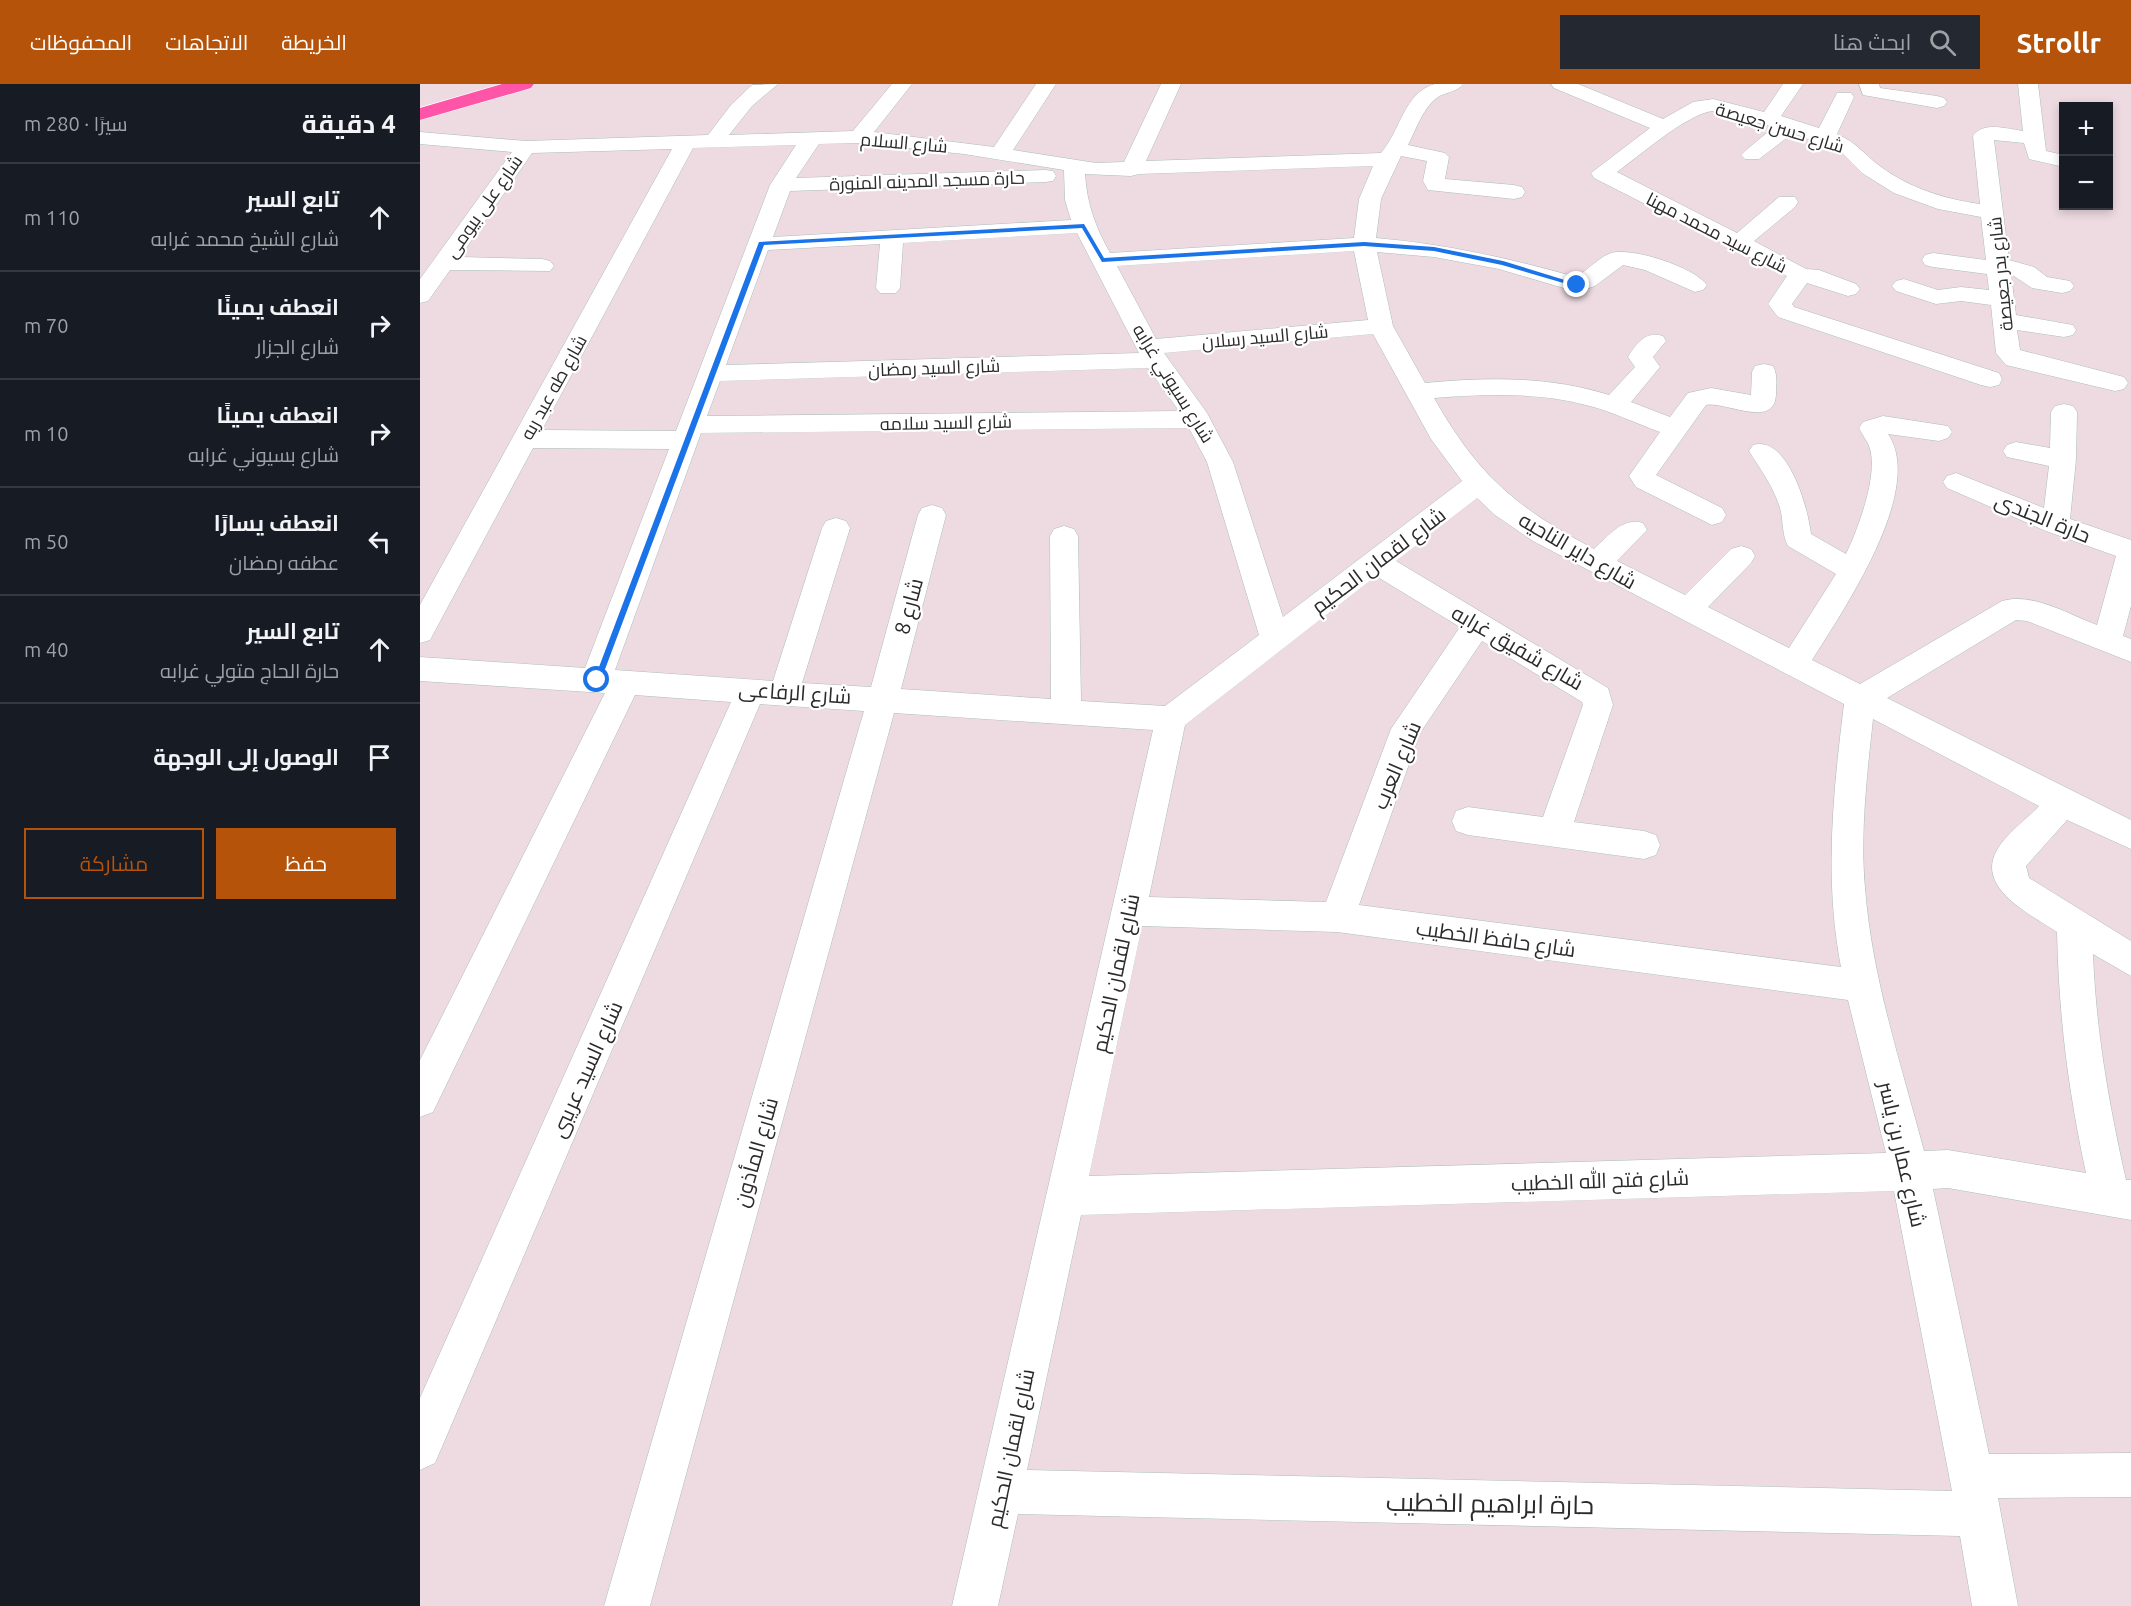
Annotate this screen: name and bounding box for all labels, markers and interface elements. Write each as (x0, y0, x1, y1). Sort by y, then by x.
search box (1560, 15, 1980, 69)
icon: search (1926, 26, 1959, 59)
text: Strollr (2016, 27, 2101, 58)
text: ابحث هنا (1833, 29, 1911, 54)
text: المحفوظات (30, 30, 132, 54)
text: الاتجاهات (165, 30, 248, 54)
text: الخريطة (281, 30, 347, 54)
street label: شارع حسن جعيصة (1712, 98, 1847, 159)
map controls (2059, 102, 2113, 210)
button: + (2059, 102, 2113, 156)
text: 4 دقيقة (302, 109, 396, 138)
text: سيرًا · 280 m (24, 112, 128, 135)
street label: شارع السلام (859, 128, 949, 159)
street label: شارع على بيومى (440, 151, 528, 263)
button: − (2059, 156, 2113, 210)
street label: حارة مسجد المدينه المنورة (829, 167, 1025, 195)
text: تابع السير (246, 186, 339, 211)
street label: شارع سيد محمد مهنا (1642, 188, 1791, 279)
icon: ahead (363, 201, 396, 234)
text: 110 m (24, 206, 80, 229)
street label: شارع بدر جعيصة (1984, 216, 2019, 332)
text: شارع الشيخ محمد غرابه (151, 227, 339, 250)
route end (1563, 271, 1589, 297)
text: انعطف يمينًا (217, 294, 339, 319)
icon: right (363, 309, 396, 342)
text: 70 m (24, 314, 68, 337)
street label: شارع بسيوني غرابه (1125, 320, 1218, 449)
street label: شارع السيد رسلان (1201, 321, 1329, 354)
street label: شارع طه عبد ربه (516, 331, 593, 444)
text: شارع الجزار (256, 335, 339, 358)
street label: شارع السيد رمضان (868, 355, 1001, 382)
text: انعطف يمينًا (217, 402, 339, 427)
street label: شارع السيد سلامه (880, 411, 1012, 436)
icon: right (363, 417, 396, 450)
text: 10 m (24, 422, 68, 445)
text: شارع بسيوني غرابه (188, 443, 339, 466)
street label: حارة الجندى (1991, 487, 2094, 549)
street label: شارع لقمان الحكيم (1306, 502, 1452, 621)
street label: شارع داير الناحيه (1513, 507, 1641, 596)
text: انعطف يسارًا (214, 510, 339, 535)
icon: left (363, 525, 396, 558)
text: 50 m (24, 530, 68, 553)
text: عطفه رمضان (229, 551, 339, 574)
street label: شارع 8 (889, 575, 930, 638)
street label: شارع شفيق غرابه (1446, 600, 1588, 697)
text: تابع السير (246, 618, 339, 643)
icon: ahead (363, 633, 396, 666)
text: 40 m (24, 638, 68, 661)
text: حارة الحاج متولي غرابه (160, 659, 339, 682)
route start (583, 666, 609, 692)
street label: شارع الرفاعى (738, 676, 852, 711)
street label: شارع العرب (1367, 717, 1428, 814)
icon: arrive (363, 741, 396, 774)
text: الوصول إلى الوجهة (153, 744, 339, 769)
button: مشاركة (24, 828, 204, 899)
button: حفظ (216, 828, 396, 899)
street label: شارع لقمان الحكيم (1086, 891, 1146, 1055)
street label: شارع حافظ الخطيب (1414, 915, 1577, 964)
street label: شارع السيد عريبى (545, 997, 630, 1142)
street label: شارع عمار بن ياسر (1871, 1078, 1931, 1230)
street label: شارع المأذون (728, 1094, 785, 1210)
street label: شارع فتح الله الخطيب (1511, 1164, 1690, 1198)
street label: شارع لقمان الحكيم (981, 1366, 1041, 1530)
street label: حارة ابراهيم الخطيب (1385, 1487, 1594, 1523)

